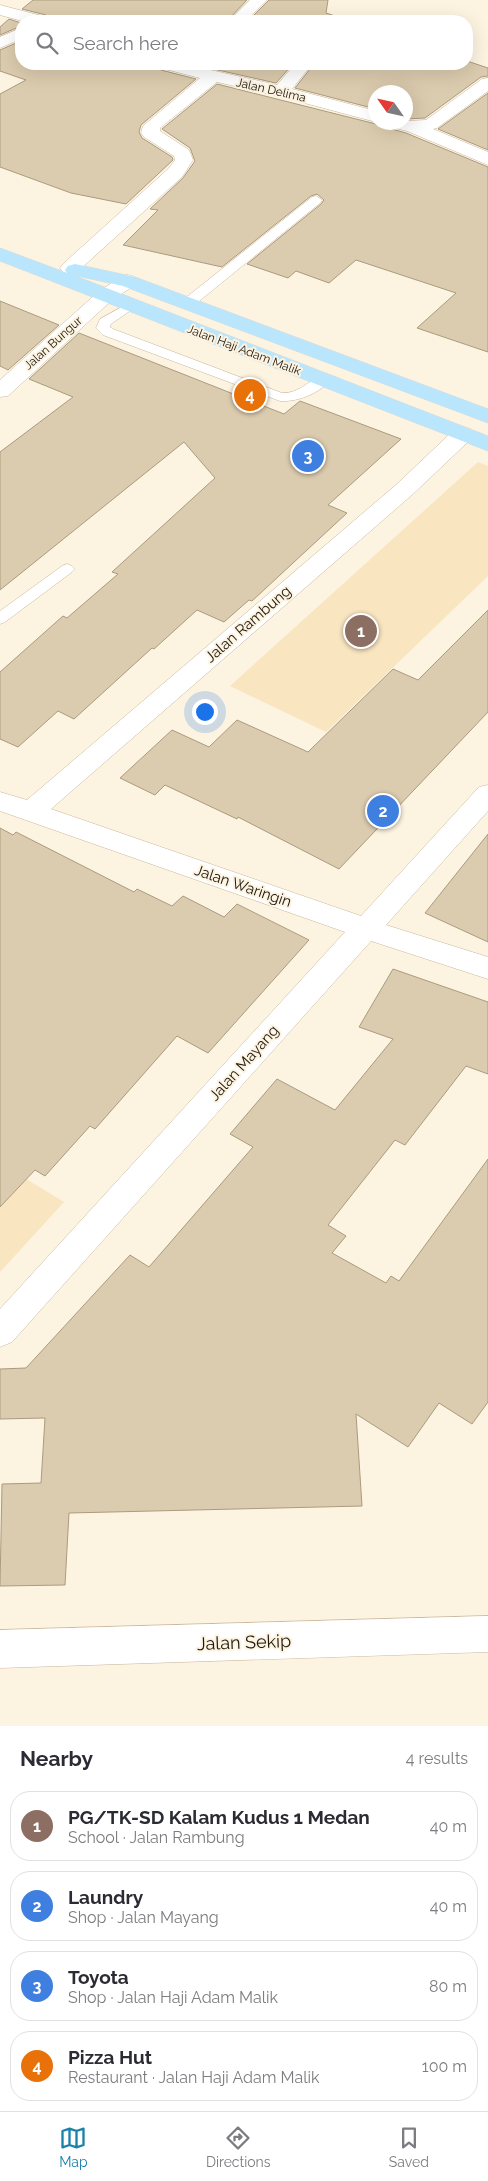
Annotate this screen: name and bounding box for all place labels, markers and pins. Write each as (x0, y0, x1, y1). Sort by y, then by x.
pin: 4 (234, 376, 266, 414)
pin: 3 (292, 437, 324, 475)
pin: 1 (345, 612, 377, 650)
pin: 2 (367, 792, 399, 830)

